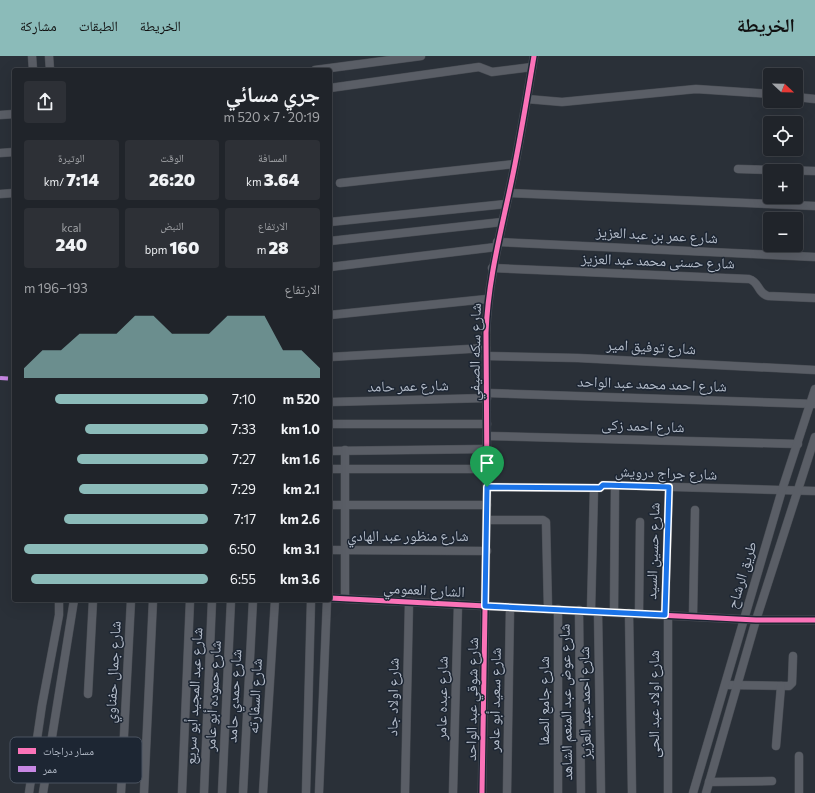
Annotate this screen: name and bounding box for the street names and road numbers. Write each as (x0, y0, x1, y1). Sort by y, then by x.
street label: شارع عمر بن عبد العزيز (595, 222, 719, 248)
street label: شارع حسنى محمد عبد العزيز (580, 248, 735, 274)
street label: شارع سكه الصيفي (464, 303, 488, 401)
street label: شارع توفيق امير (605, 335, 696, 359)
street label: شارع احمد محمد عبد الواحد (577, 371, 727, 397)
street label: شارع عمر حامد (367, 375, 449, 397)
street label: شارع احمد زكى (601, 415, 685, 437)
street label: شارع جراج درويش (614, 461, 718, 485)
street label: شارع حسين السيد (641, 502, 665, 600)
street label: شارع منظور عبد الهادي (347, 526, 469, 548)
street label: طريق الرشاح (722, 539, 762, 611)
street label: الشارع العمومي (383, 578, 465, 604)
street label: شارع جمال حفناوي (100, 620, 127, 724)
street label: شارع عوض عبد المنعم الشاهد (555, 623, 577, 781)
street label: شارع عبد المجيد أبو سريع (180, 627, 208, 765)
street label: شارع شوقي عبد الواحد (461, 637, 485, 761)
street label: شارع حموده أبو عامر (200, 640, 226, 753)
street label: شارع احمد عبد العزيز (574, 646, 596, 761)
street label: شارع سعيد أبو عامر (484, 647, 506, 754)
street label: شارع حمدي حامد (222, 649, 248, 743)
street label: شارع اولاد عبد الحى (644, 650, 664, 758)
street label: شارع عبده عامر (431, 656, 453, 741)
street label: شارع جامع الصفا (534, 656, 554, 746)
street label: شارع السفارته (243, 658, 267, 734)
street label: شارع اولاد جاد (382, 658, 404, 736)

